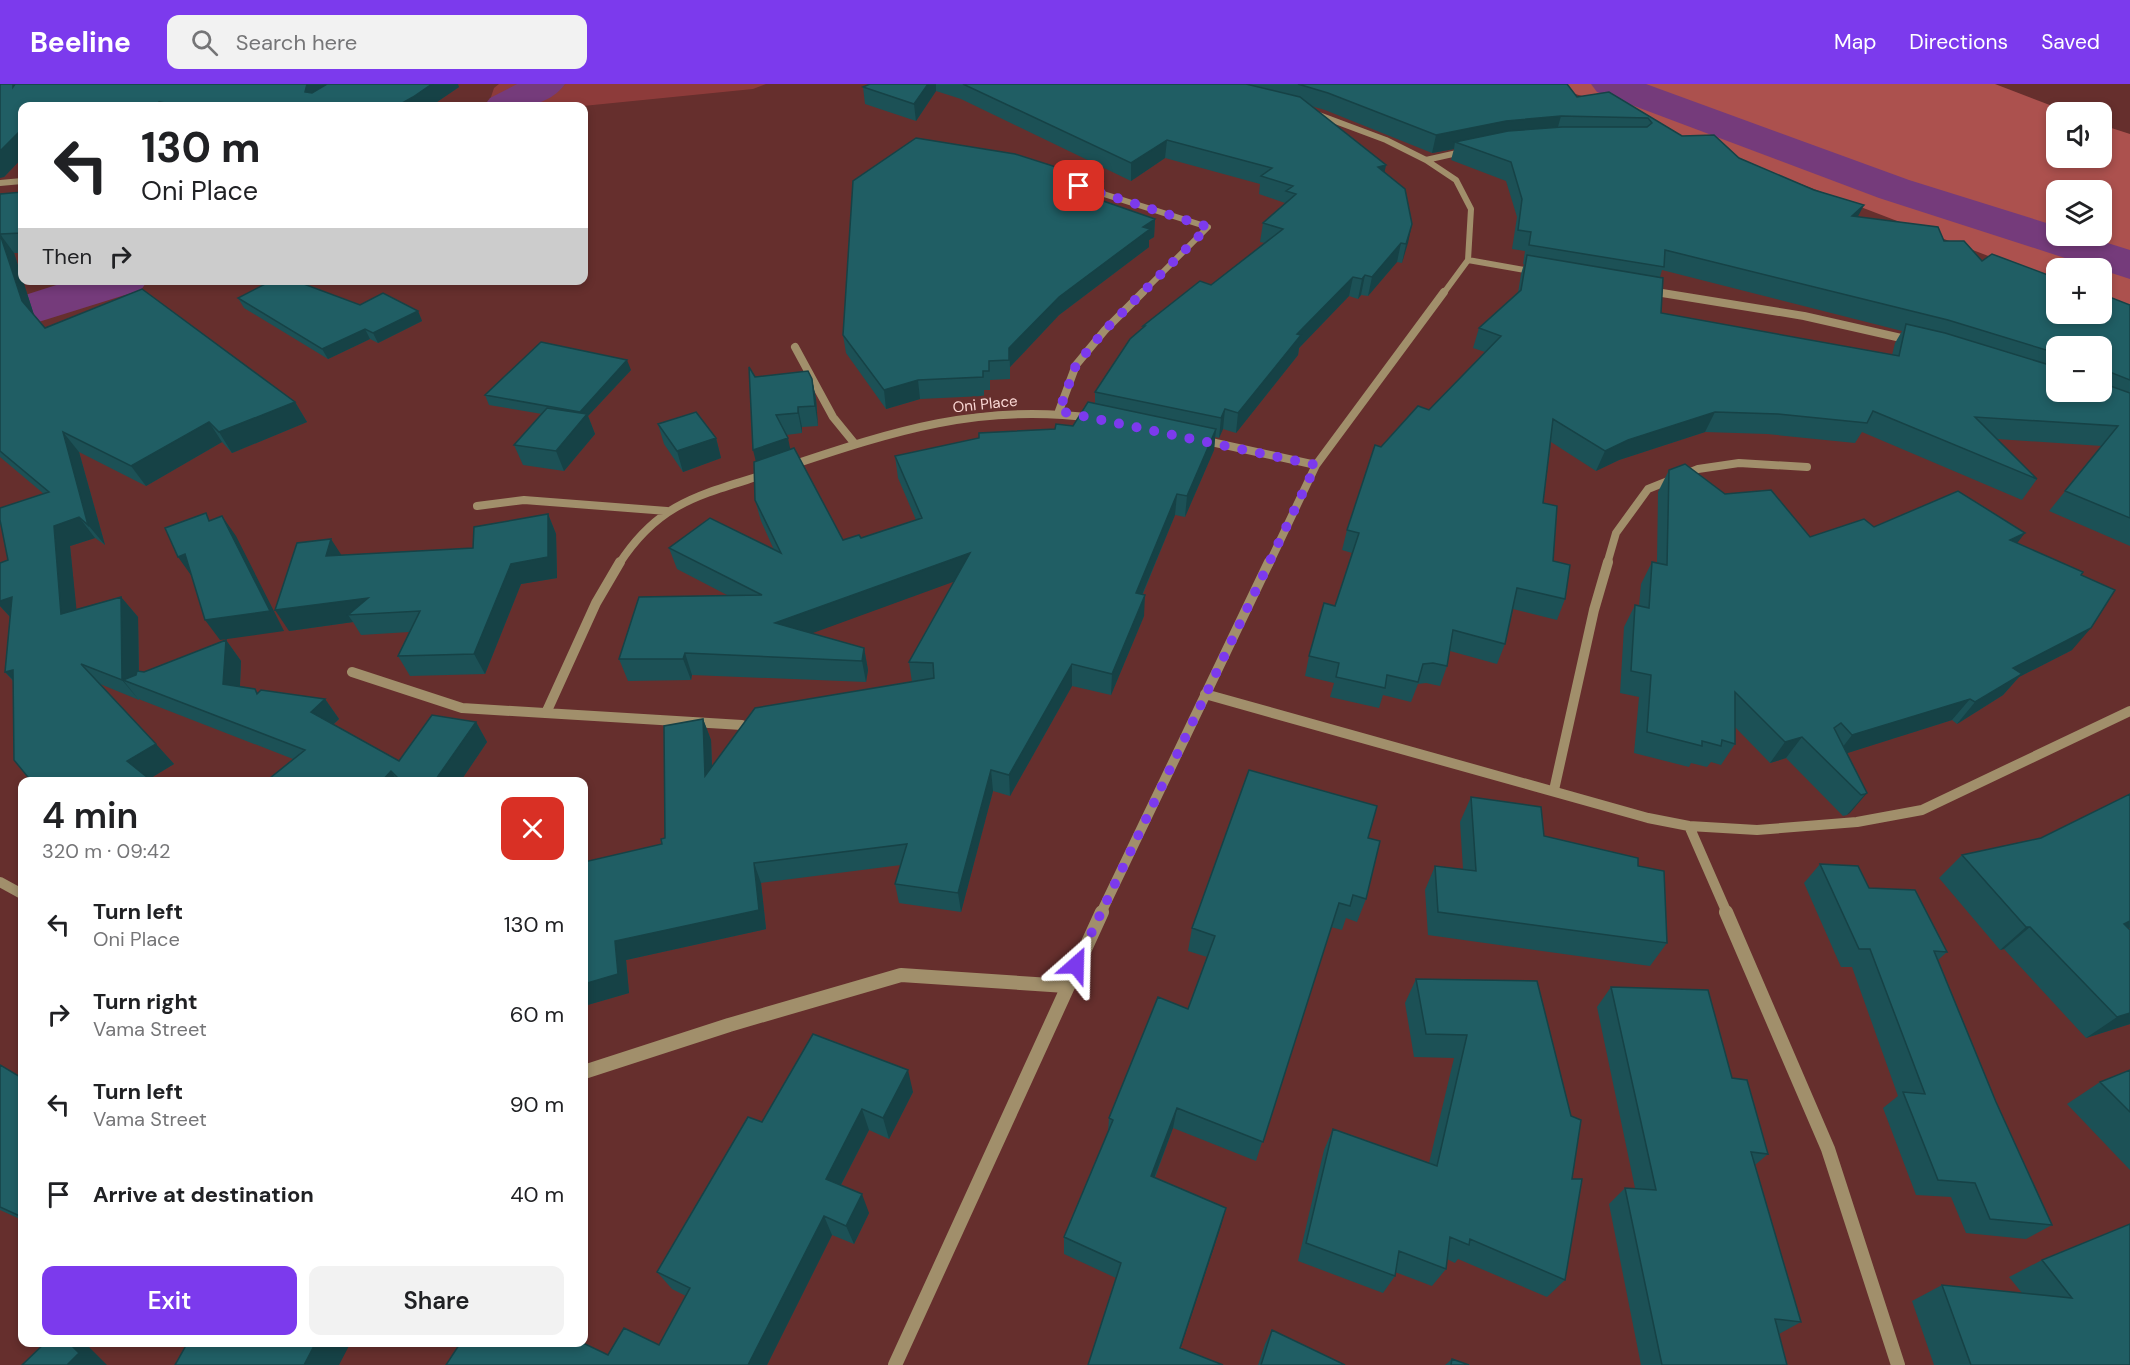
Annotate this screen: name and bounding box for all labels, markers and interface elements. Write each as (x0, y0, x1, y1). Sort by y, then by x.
search box (167, 15, 587, 69)
text: Beeline (30, 24, 131, 61)
icon: search (188, 26, 221, 59)
text: Search here (236, 28, 357, 57)
text: Map (1834, 28, 1876, 56)
text: Directions (1909, 28, 2008, 56)
text: Saved (2041, 28, 2100, 56)
map controls (2046, 102, 2112, 402)
button: sound (2046, 102, 2112, 168)
text: 130 m (141, 120, 261, 175)
icon: left (42, 126, 120, 204)
pin (1053, 160, 1104, 211)
icon: arrive (1062, 169, 1095, 202)
text: Oni Place (141, 173, 258, 208)
button: layers (2046, 180, 2112, 246)
icon: right (104, 240, 137, 273)
text: Then (42, 242, 92, 271)
button: + (2046, 258, 2112, 324)
button: − (2046, 336, 2112, 402)
street label: Oni Place (952, 391, 1018, 417)
text: 4 min (42, 792, 138, 839)
button: close (501, 797, 564, 860)
text: 320 m · 09:42 (42, 838, 171, 864)
text: Turn left (93, 897, 183, 926)
icon: left (42, 908, 75, 941)
text: 130 m (504, 910, 564, 939)
text: Oni Place (93, 926, 180, 952)
position arrow (1044, 933, 1108, 997)
text: Turn right (93, 987, 198, 1016)
icon: right (42, 998, 75, 1031)
text: 60 m (510, 1000, 564, 1029)
text: Vama Street (93, 1016, 207, 1042)
text: Turn left (93, 1077, 183, 1106)
icon: left (42, 1088, 75, 1121)
text: 90 m (510, 1090, 564, 1119)
text: Vama Street (93, 1106, 207, 1132)
icon: arrive (42, 1178, 75, 1211)
text: Arrive at destination (93, 1180, 314, 1209)
text: 40 m (510, 1180, 564, 1209)
button: Exit (42, 1266, 297, 1335)
button: Share (309, 1266, 564, 1335)

